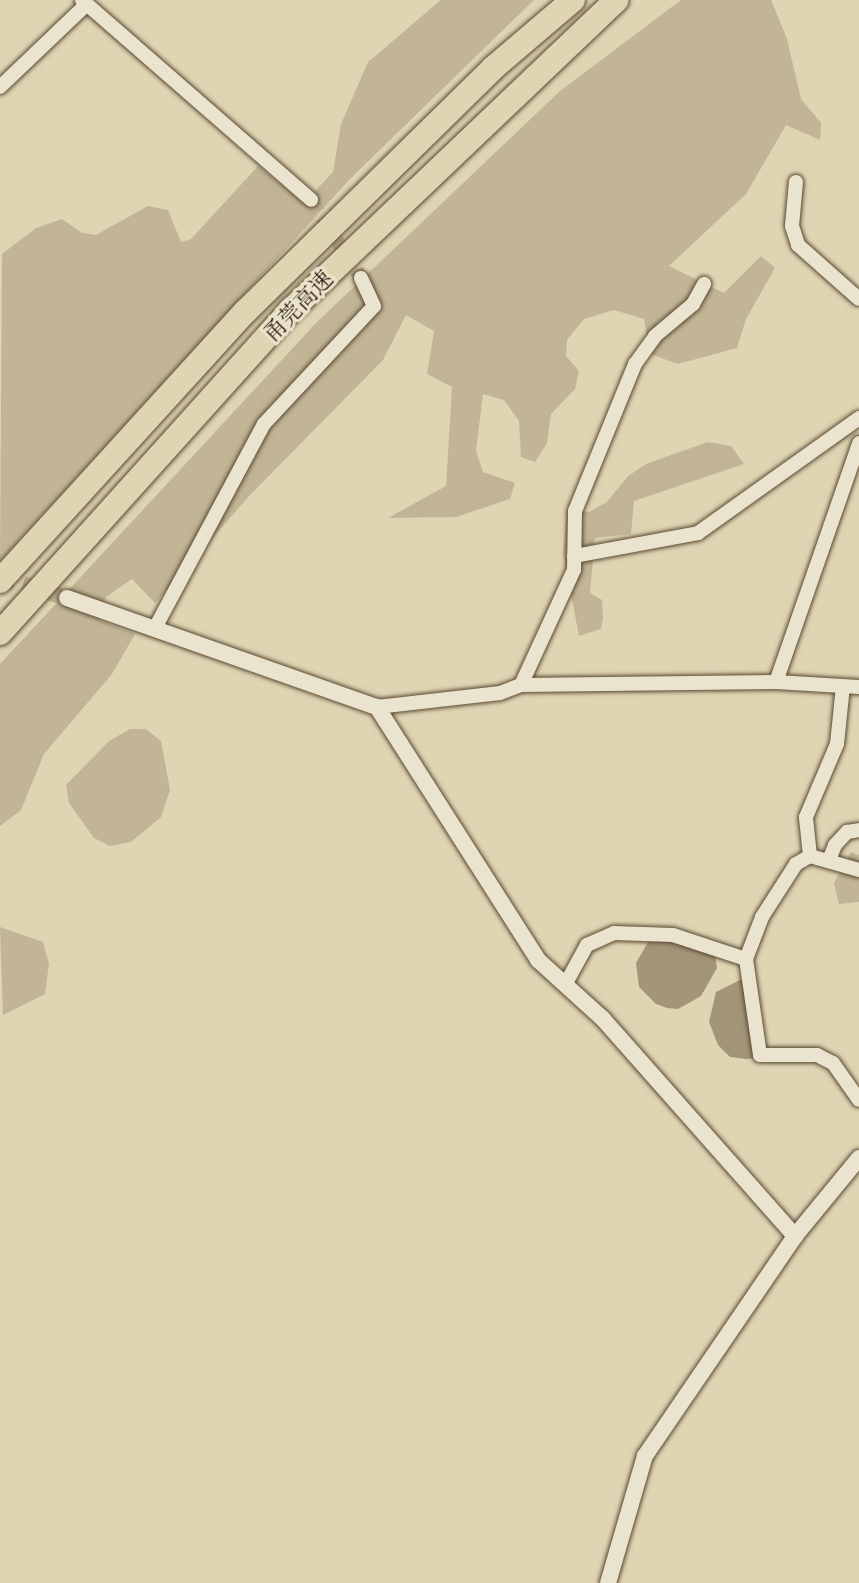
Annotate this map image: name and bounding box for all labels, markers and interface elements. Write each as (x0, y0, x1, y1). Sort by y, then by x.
street label: 甬莞高速 (258, 265, 338, 347)

